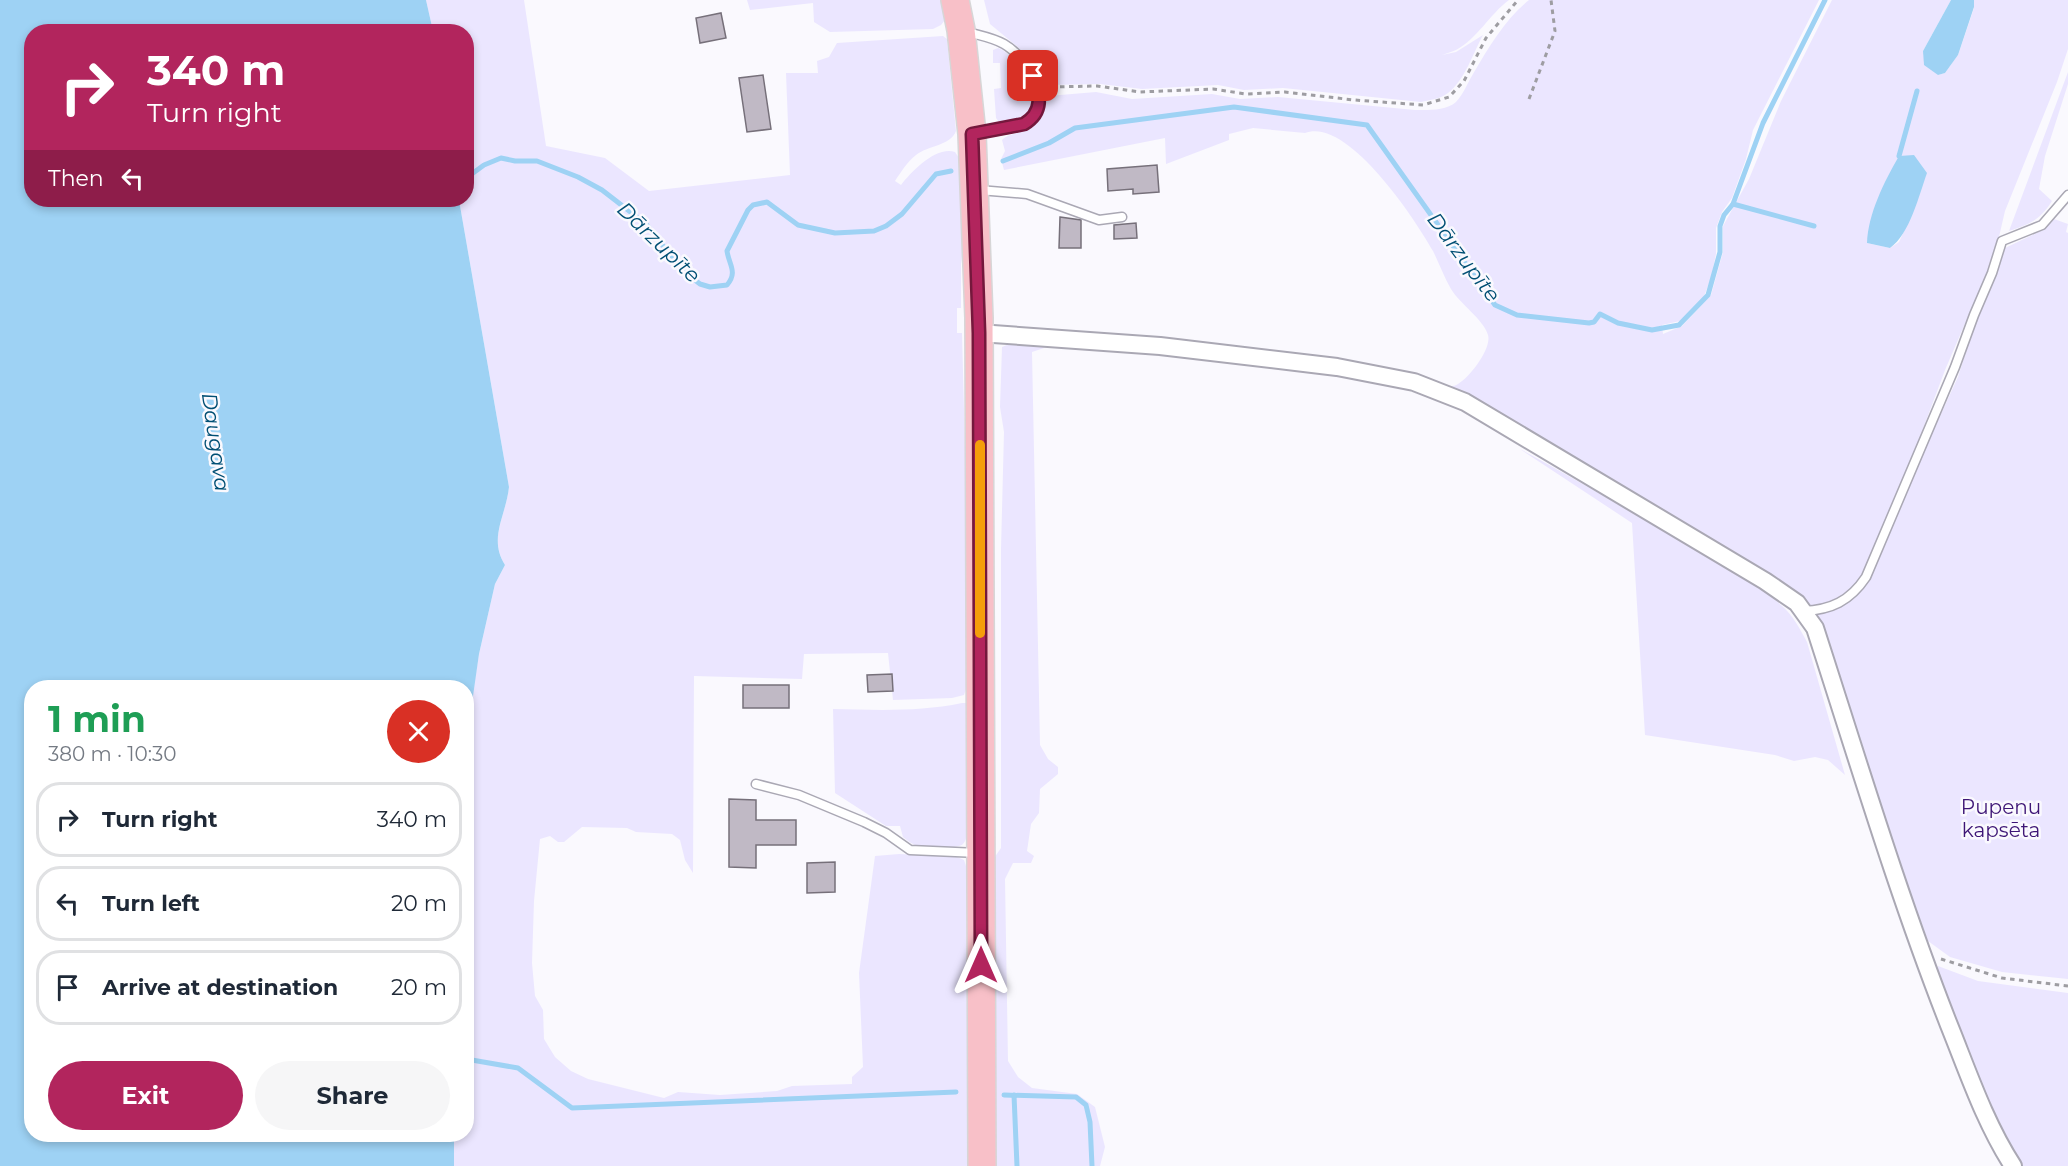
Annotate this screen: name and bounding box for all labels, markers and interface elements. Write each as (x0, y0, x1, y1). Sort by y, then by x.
text: 340 m (147, 44, 285, 96)
icon: right (48, 48, 126, 126)
pin (1007, 50, 1058, 101)
icon: arrive (1016, 59, 1049, 92)
text: Turn right (147, 96, 282, 129)
icon: left (116, 162, 149, 195)
text: Then (48, 165, 104, 192)
water label: Dārzupīte (612, 196, 706, 288)
water label: Dārzupīte (1422, 207, 1506, 307)
water label: Daugava (197, 391, 235, 493)
text: 1 min (48, 697, 146, 741)
button: close (387, 700, 450, 763)
text: 380 m · 10:30 (48, 742, 176, 766)
park label: Pupenu kapsēta (1961, 795, 2041, 842)
icon: right (51, 803, 84, 836)
text: Turn right (102, 806, 217, 833)
text: 340 m (376, 806, 447, 833)
icon: left (51, 887, 84, 920)
text: Turn left (102, 890, 200, 917)
text: 20 m (391, 890, 447, 917)
position arrow (949, 933, 1013, 997)
icon: arrive (51, 971, 84, 1004)
text: Arrive at destination (102, 974, 338, 1001)
text: 20 m (391, 974, 447, 1001)
button: Exit (48, 1061, 243, 1130)
button: Share (255, 1061, 450, 1130)

